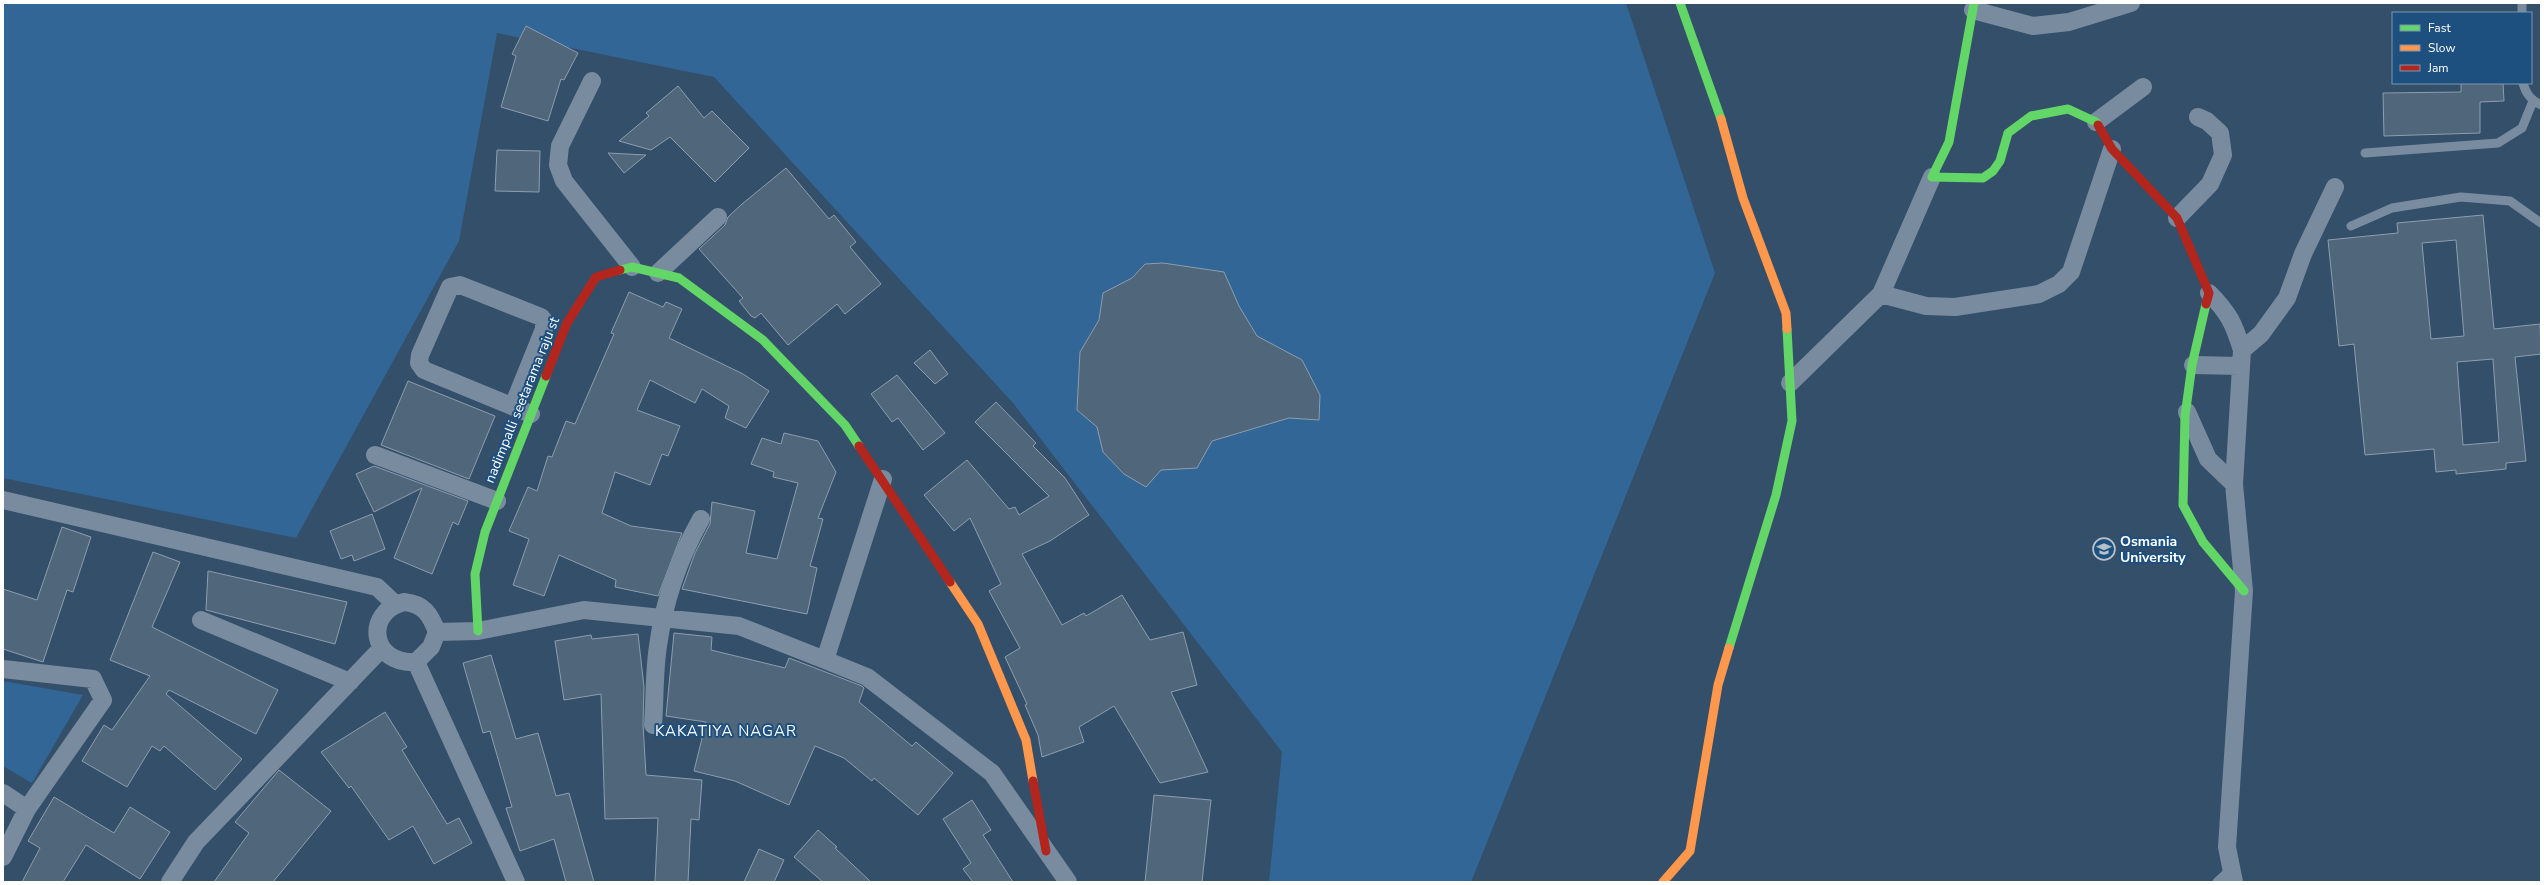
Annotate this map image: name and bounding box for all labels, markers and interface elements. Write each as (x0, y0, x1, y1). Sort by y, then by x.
legend (2392, 12, 2532, 84)
text: Fast (2428, 20, 2451, 36)
text: Slow (2428, 40, 2456, 56)
text: Jam (2427, 60, 2449, 76)
street label: nadimpalli seetarama raju st (480, 314, 564, 486)
place label: Osmania University (2120, 532, 2186, 567)
school or university icon: Osmania University (2091, 536, 2117, 562)
district label: KAKATIYA NAGAR (655, 721, 797, 741)

